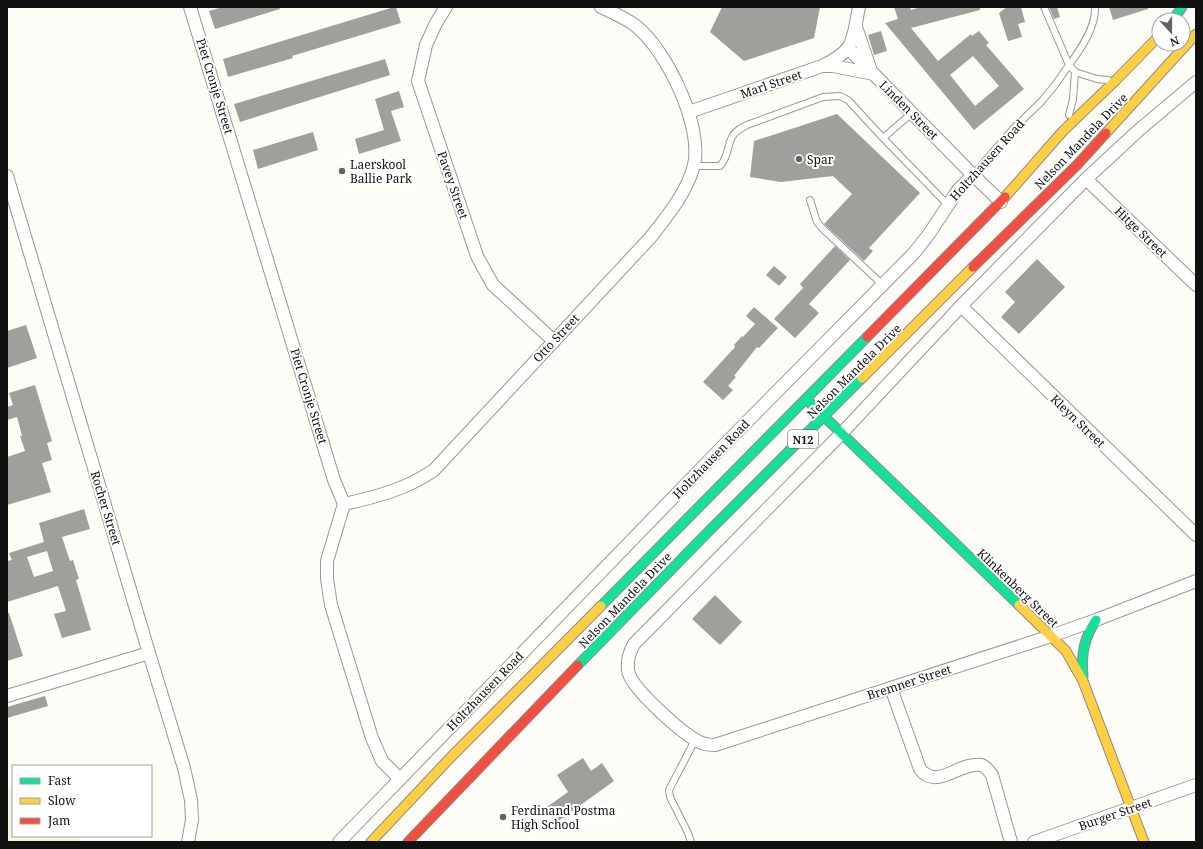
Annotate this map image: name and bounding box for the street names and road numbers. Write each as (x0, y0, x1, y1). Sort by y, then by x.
street label: Piet Cronje Street (192, 36, 238, 136)
street label: Marl Street (738, 66, 804, 102)
street label: Linden Street (876, 77, 942, 143)
street label: Nelson Mandela Drive (1031, 89, 1131, 193)
street label: Holtzhausen Road (946, 115, 1029, 204)
street label: Pavey Street (433, 149, 473, 221)
street label: Hitge Street (1111, 203, 1171, 261)
street label: Otto Street (529, 310, 583, 366)
street label: Nelson Mandela Drive (803, 320, 905, 422)
street label: Piet Cronje Street (286, 346, 332, 446)
street label: Kleyn Street (1047, 391, 1109, 451)
street label: Holtzhausen Road (669, 415, 754, 502)
road number: N12 (788, 430, 818, 448)
street label: Rocher Street (87, 469, 125, 547)
street label: Klinkenberg Street (974, 545, 1062, 631)
street label: Nelson Mandela Drive (575, 548, 675, 652)
street label: Holtzhausen Road (443, 647, 528, 734)
street label: Bremner Street (865, 660, 953, 704)
street label: Burger Street (1076, 794, 1154, 834)

